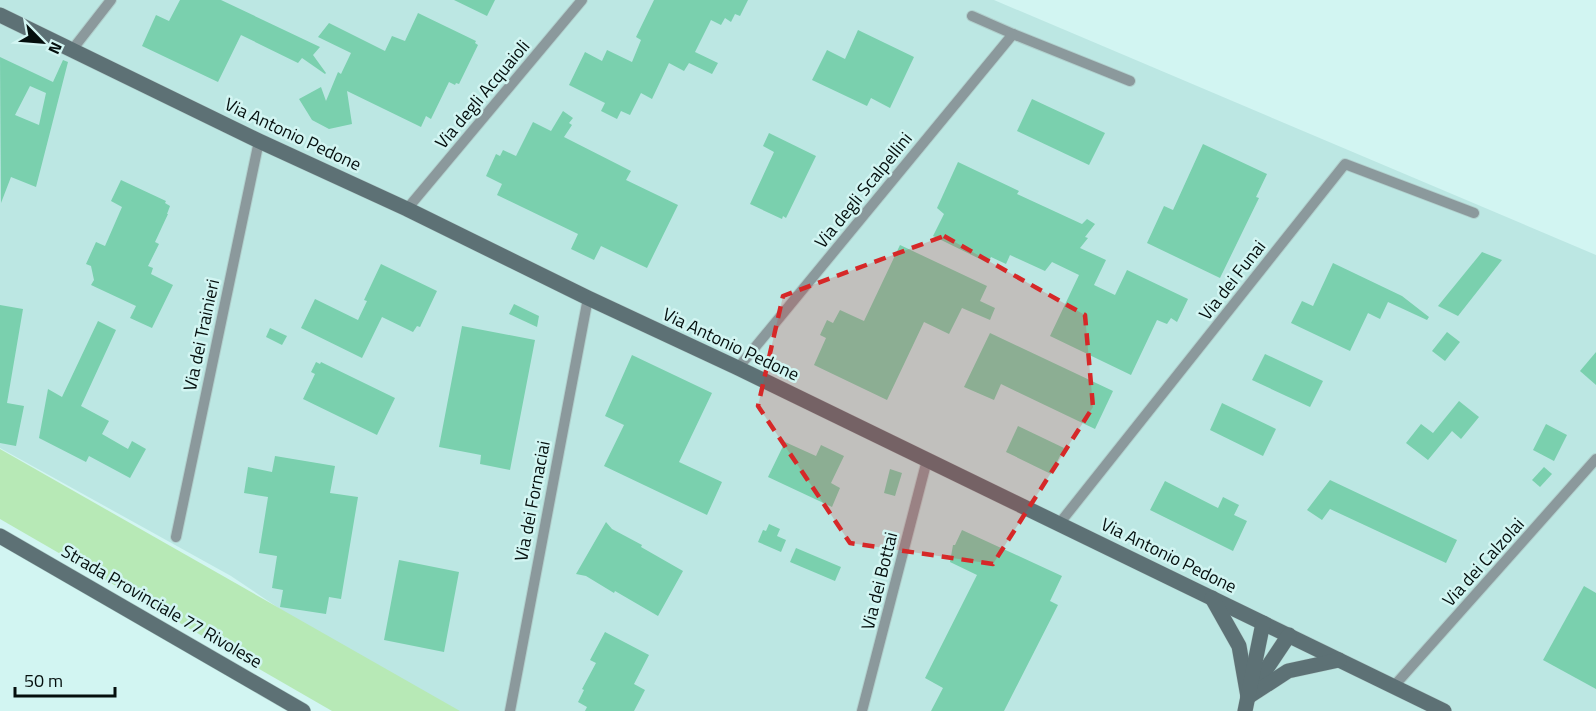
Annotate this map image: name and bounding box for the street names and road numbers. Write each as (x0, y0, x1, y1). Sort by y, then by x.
street label: Via degli Acquaioli (428, 34, 536, 154)
street label: Via Antonio Pedone (220, 90, 366, 178)
street label: Via degli Scalpellini (808, 126, 918, 254)
street label: Via dei Funai (1192, 234, 1272, 326)
street label: Via dei Trainieri (176, 276, 226, 394)
street label: Via Antonio Pedone (658, 300, 804, 388)
street label: Via dei Fornaciai (507, 438, 557, 564)
street label: Via Antonio Pedone (1097, 510, 1241, 600)
street label: Via dei Calzolai (1436, 511, 1530, 613)
street label: Via dei Bottai (854, 529, 904, 633)
street label: Strada Provinciale 77 Rivolese (57, 537, 267, 675)

